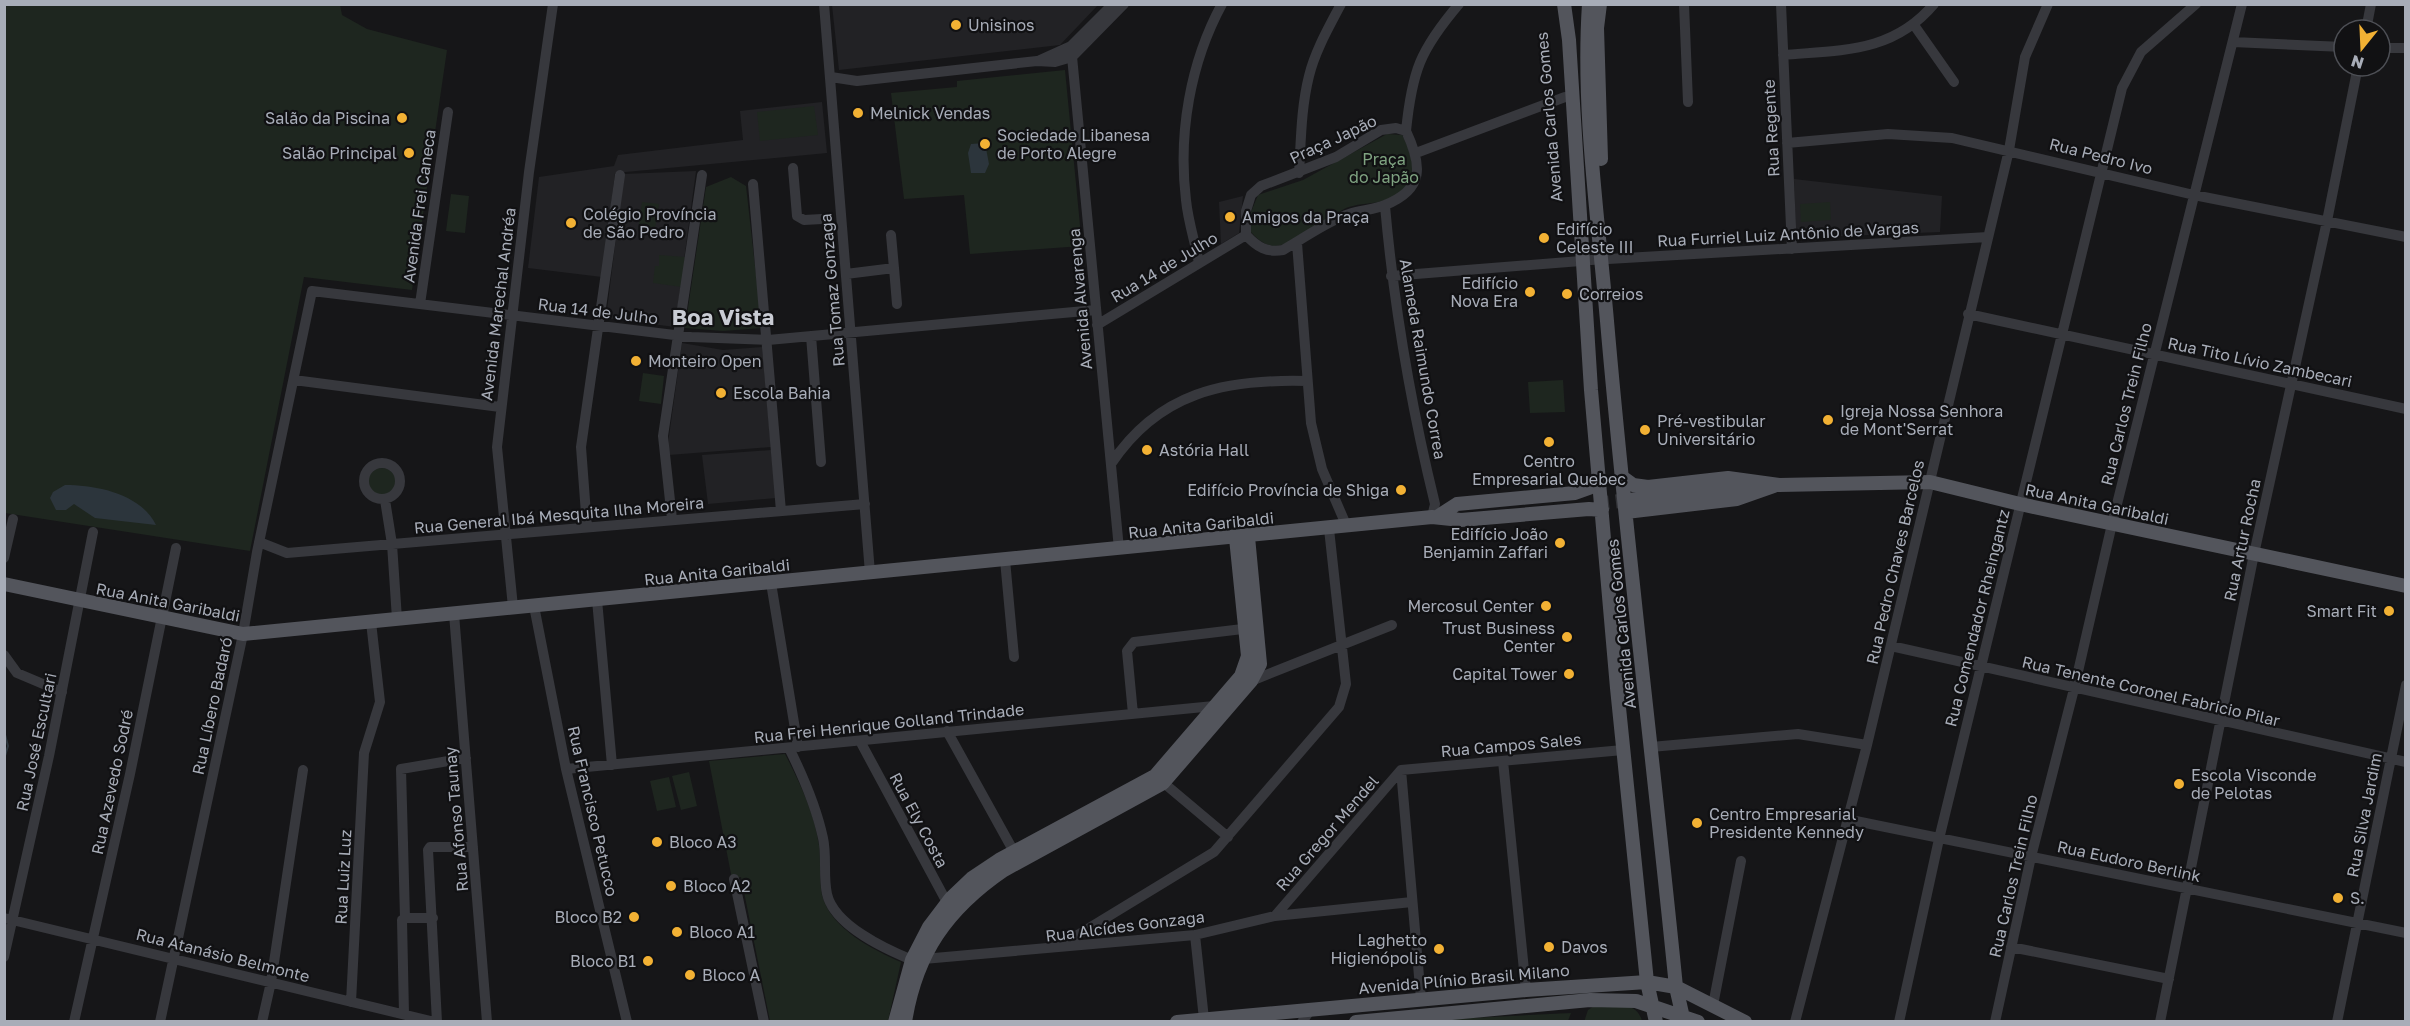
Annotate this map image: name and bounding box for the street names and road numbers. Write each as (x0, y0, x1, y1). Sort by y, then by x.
street label: Avenida Carlos Gomes (1532, 31, 1566, 203)
street label: Rua Regente (1758, 79, 1784, 177)
street label: Praça Japão (1286, 110, 1380, 168)
street label: Avenida Frei Caneca (398, 128, 440, 284)
street label: Rua Pedro Ivo (2047, 134, 2155, 178)
street label: Avenida Marechal Andréa (476, 206, 520, 402)
street label: Rua Tomaz Gonzaga (815, 213, 849, 367)
street label: Rua Furriel Luiz Antônio de Vargas (1657, 217, 1919, 251)
street label: Rua 14 de Julho (1107, 227, 1221, 307)
street label: Avenida Alvarenga (1064, 228, 1096, 370)
street label: Alameda Raimundo Correa (1396, 257, 1450, 461)
street label: Rua 14 de Julho (537, 294, 659, 328)
street label: Rua Carlos Trein Filho (2096, 321, 2156, 487)
street label: Rua Tito Lívio Zambecari (2166, 333, 2354, 391)
street label: Rua Pedro Chaves Barcelos (1862, 458, 1928, 666)
street label: Rua Artur Rocha (2219, 477, 2265, 603)
street label: Rua Anita Garibaldi (2023, 479, 2171, 529)
street label: Rua General Ibá Mesquita Ilha Moreira (413, 492, 705, 538)
street label: Rua Anita Garibaldi (1127, 507, 1275, 543)
street label: Rua Comendador Rheingantz (1940, 507, 2014, 729)
street label: Avenida Carlos Gomes (1602, 538, 1640, 710)
street label: Rua Anita Garibaldi (643, 554, 791, 590)
street label: Rua Anita Garibaldi (94, 578, 242, 626)
street label: Rua Líbero Badaró (188, 635, 236, 777)
street label: Rua Tenente Coronel Fabricio Pilar (2020, 652, 2282, 730)
street label: Rua José Escultari (12, 671, 60, 813)
street label: Rua Frei Henrique Golland Trindade (753, 699, 1025, 747)
street label: Rua Azevedo Sodré (87, 708, 137, 856)
street label: Rua Francisco Petucco (564, 724, 622, 898)
street label: Rua Campos Sales (1440, 729, 1582, 761)
street label: Rua Afonso Taunay (440, 746, 472, 892)
street label: Rua Silva Jardim (2342, 751, 2386, 879)
street label: Rua Ely Costa (885, 769, 953, 871)
street label: Rua Gregor Mendel (1271, 771, 1383, 895)
street label: Rua Carlos Trein Filho (1984, 792, 2042, 960)
street label: Rua Luiz Luz (331, 829, 355, 925)
street label: Rua Eudoro Berlink (2055, 836, 2203, 886)
street label: Rua Alcídes Gonzaga (1044, 906, 1206, 946)
street label: Rua Atanásio Belmonte (134, 924, 312, 986)
street label: Avenida Plínio Brasil Milano (1358, 960, 1570, 998)

